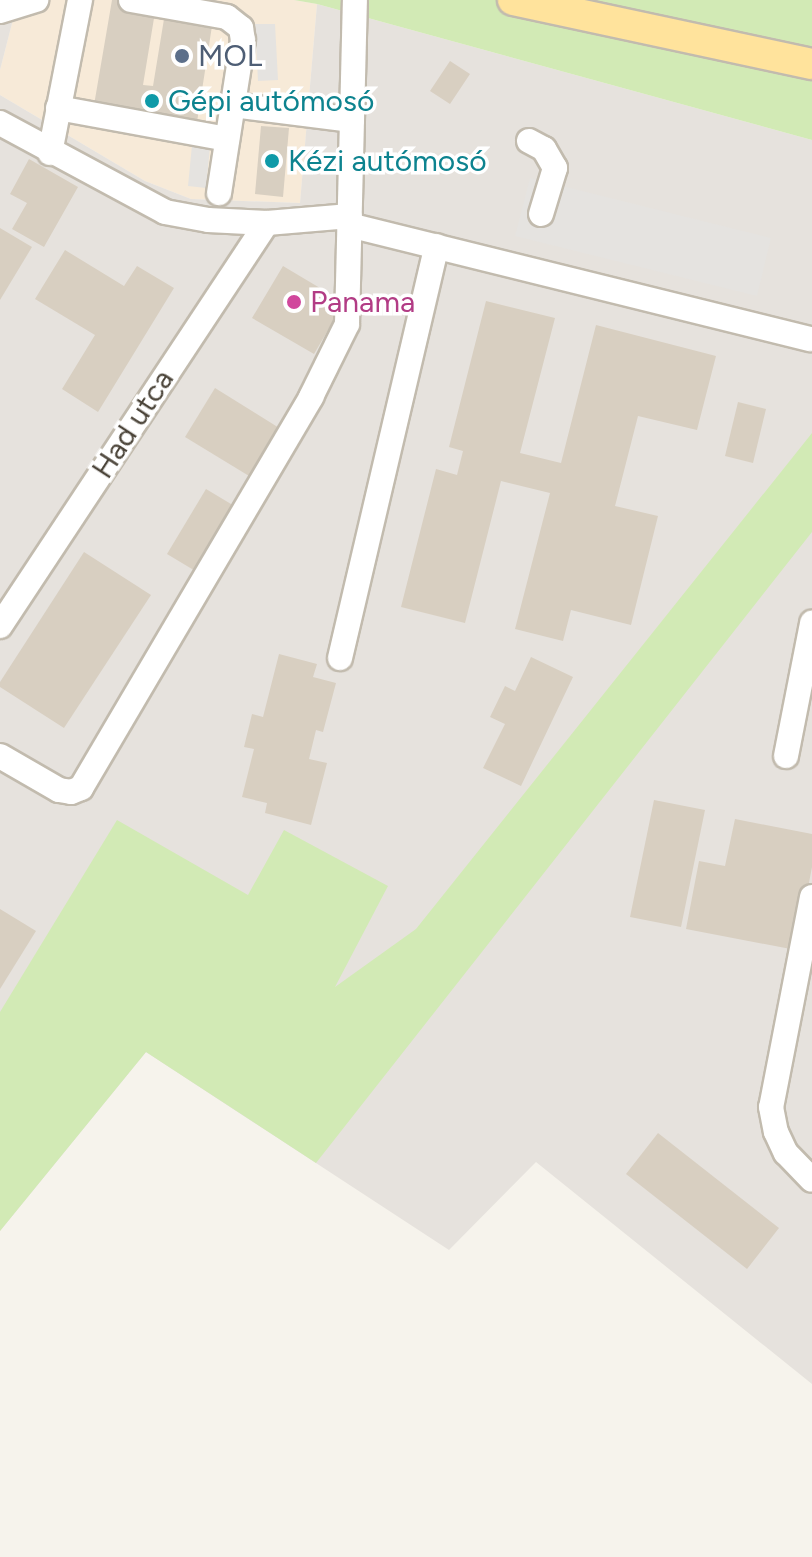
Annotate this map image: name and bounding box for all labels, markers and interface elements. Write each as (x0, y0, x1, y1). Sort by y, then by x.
place label: MOL (198, 38, 262, 74)
marker: MOL (173, 47, 191, 65)
place label: Gépi autómosó (168, 83, 374, 119)
marker: Gépi autómosó (143, 92, 161, 110)
place label: Kézi autómosó (288, 143, 487, 179)
marker: Kézi autómosó (263, 152, 281, 170)
place label: Panama (310, 284, 415, 320)
marker: Panama (285, 293, 303, 311)
street label: Had utca (85, 363, 181, 485)

